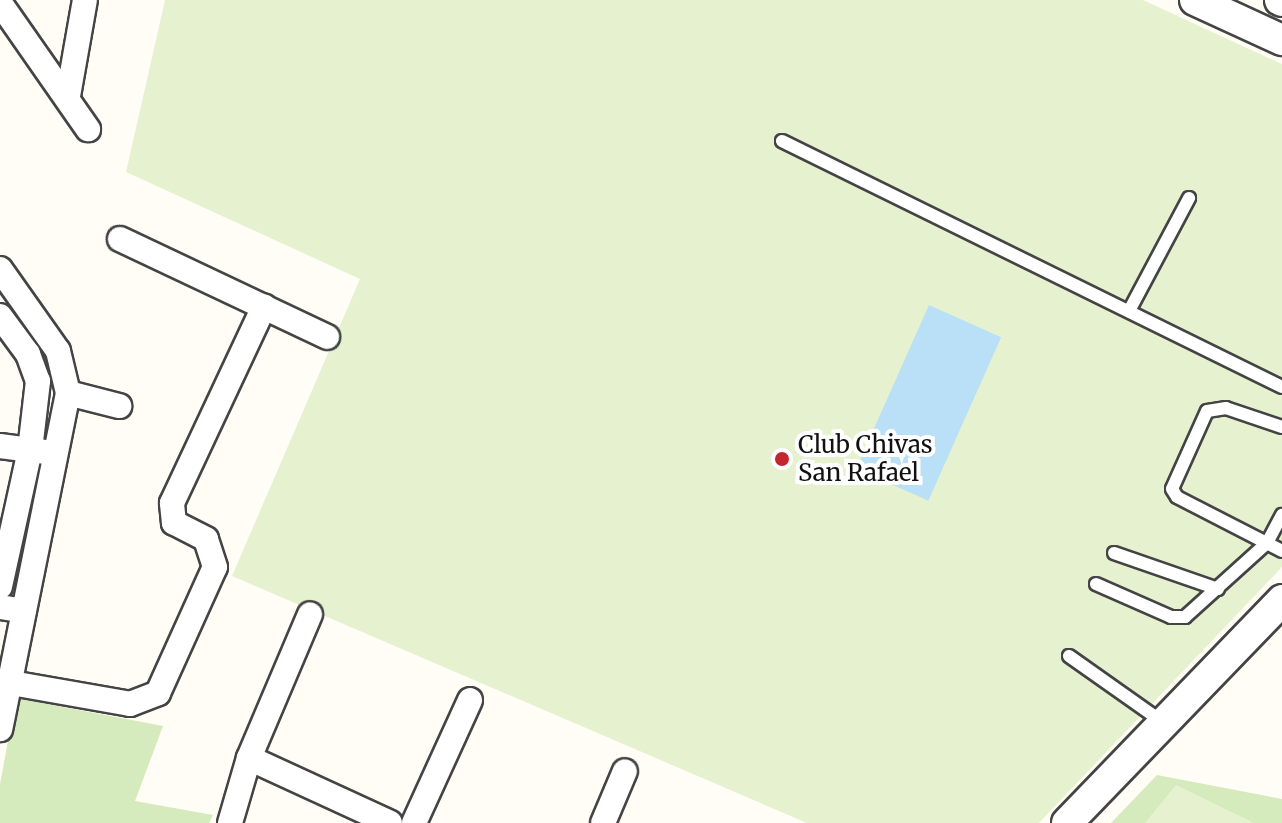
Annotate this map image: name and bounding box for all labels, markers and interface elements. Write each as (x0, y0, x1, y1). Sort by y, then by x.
place label: Club Chivas San Rafael (798, 431, 933, 487)
marker: Club Chivas San Rafael (773, 450, 791, 468)

